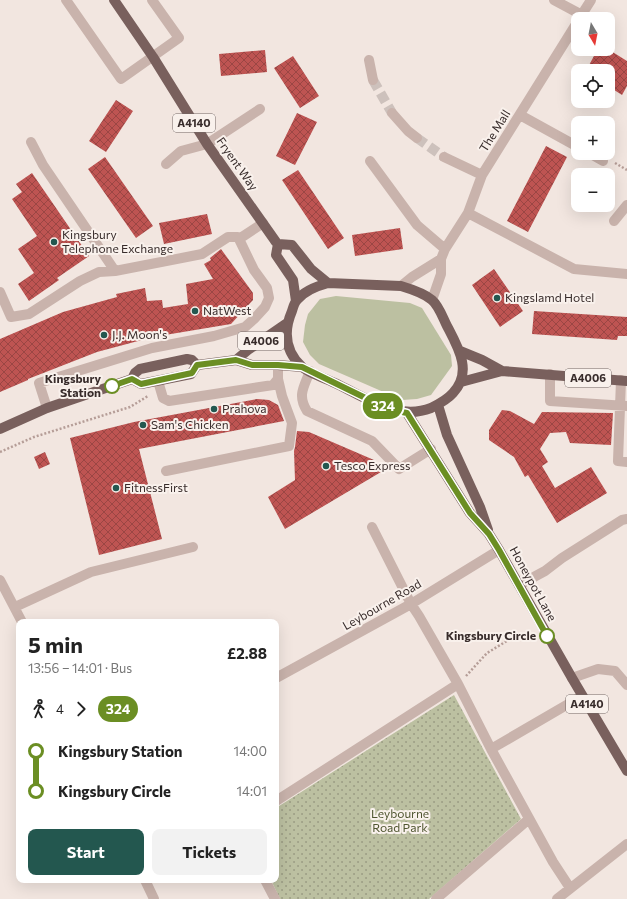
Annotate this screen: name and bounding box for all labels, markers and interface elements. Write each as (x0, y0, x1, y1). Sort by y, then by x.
north arrow (571, 12, 615, 56)
map controls (571, 12, 615, 212)
button: locate (571, 64, 615, 108)
street label: The Mall (476, 107, 513, 154)
road number: A4140 (173, 114, 215, 132)
button: + (571, 116, 615, 160)
street label: Fryent Way (214, 134, 261, 193)
button: − (571, 168, 615, 212)
place label: Kingsbury Telephone Exchange (62, 227, 173, 255)
marker: Kingsbury Telephone Exchange (49, 237, 59, 247)
place label: Kingslamd Hotel (505, 290, 594, 304)
marker: Kingslamd Hotel (492, 293, 502, 303)
place label: NatWest (203, 303, 251, 317)
marker: NatWest (190, 306, 200, 316)
place label: J.J. Moon's (112, 327, 168, 342)
marker: J.J. Moon's (99, 330, 109, 340)
road number: A4006 (238, 332, 284, 350)
road number: A4006 (565, 369, 611, 387)
place label: Kingsbury Station (45, 371, 101, 399)
marker: Kingsbury Station (104, 378, 120, 394)
line badge: 324 (360, 393, 406, 419)
text: 324 (371, 397, 395, 414)
place label: Prahova (222, 401, 267, 415)
marker: Prahova (209, 404, 219, 414)
place label: Sam's Chicken (151, 417, 229, 431)
marker: Sam's Chicken (138, 420, 148, 430)
place label: Tesco Express (334, 458, 410, 472)
marker: Tesco Express (321, 461, 331, 471)
place label: FitnessFirst (124, 480, 188, 494)
marker: FitnessFirst (111, 483, 121, 493)
street label: Honeypot Lane (508, 544, 560, 623)
street label: Leybourne Road (340, 576, 423, 632)
place label: Kingsbury Circle (446, 628, 536, 642)
marker: Kingsbury Circle (539, 628, 555, 644)
text: 5 min (28, 631, 83, 658)
text: £2.88 (227, 644, 267, 662)
text: 13:56 – 14:01 · Bus (28, 660, 132, 676)
road number: A4140 (566, 695, 608, 713)
icon: walk (28, 698, 50, 720)
icon: forward (70, 698, 92, 720)
text: 324 (106, 700, 130, 717)
text: 4 (56, 701, 64, 717)
text: Kingsbury Station (58, 742, 183, 760)
text: 14:00 (234, 743, 267, 759)
text: Kingsbury Circle (58, 782, 171, 800)
text: 14:01 (237, 783, 267, 799)
park label: Leybourne Road Park (371, 806, 429, 834)
button: Start (28, 829, 144, 875)
button: Tickets (152, 829, 267, 875)

